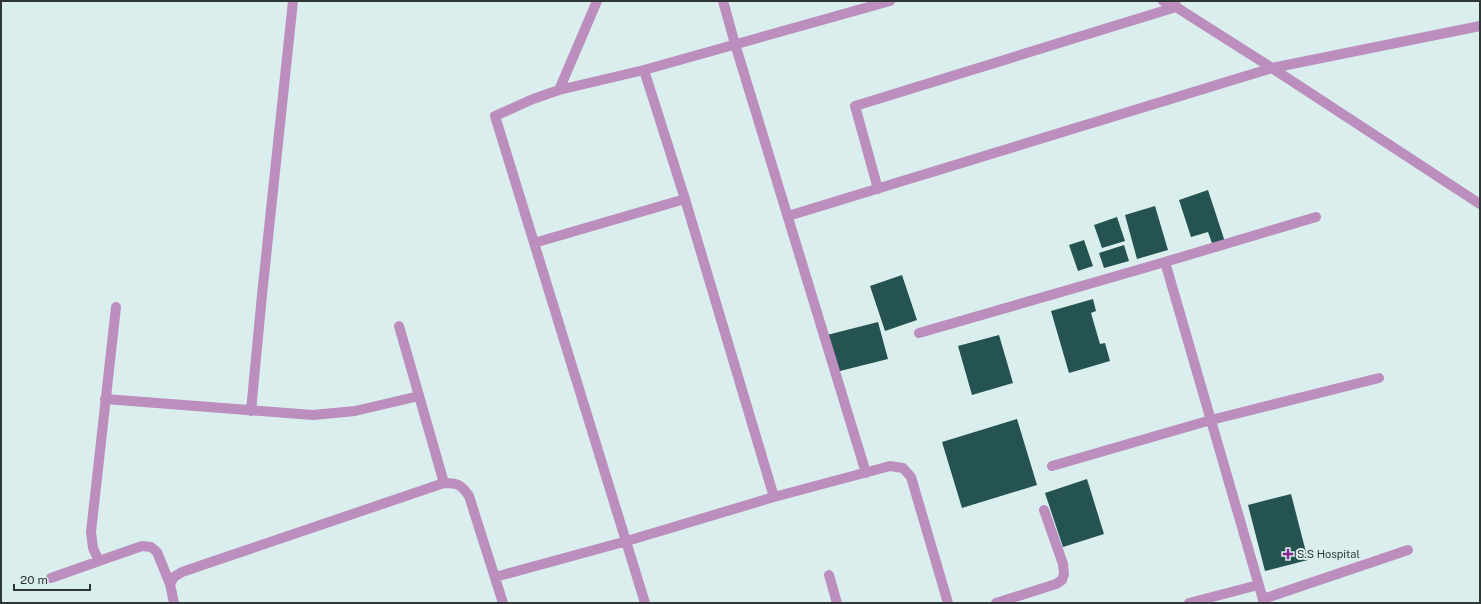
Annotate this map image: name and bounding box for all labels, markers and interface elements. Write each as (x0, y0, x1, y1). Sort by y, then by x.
marker: S.S Hospital (1282, 548, 1294, 560)
place label: S.S Hospital (1297, 548, 1360, 560)
scale bar (14, 566, 90, 592)
text: 20 m (20, 573, 48, 587)

